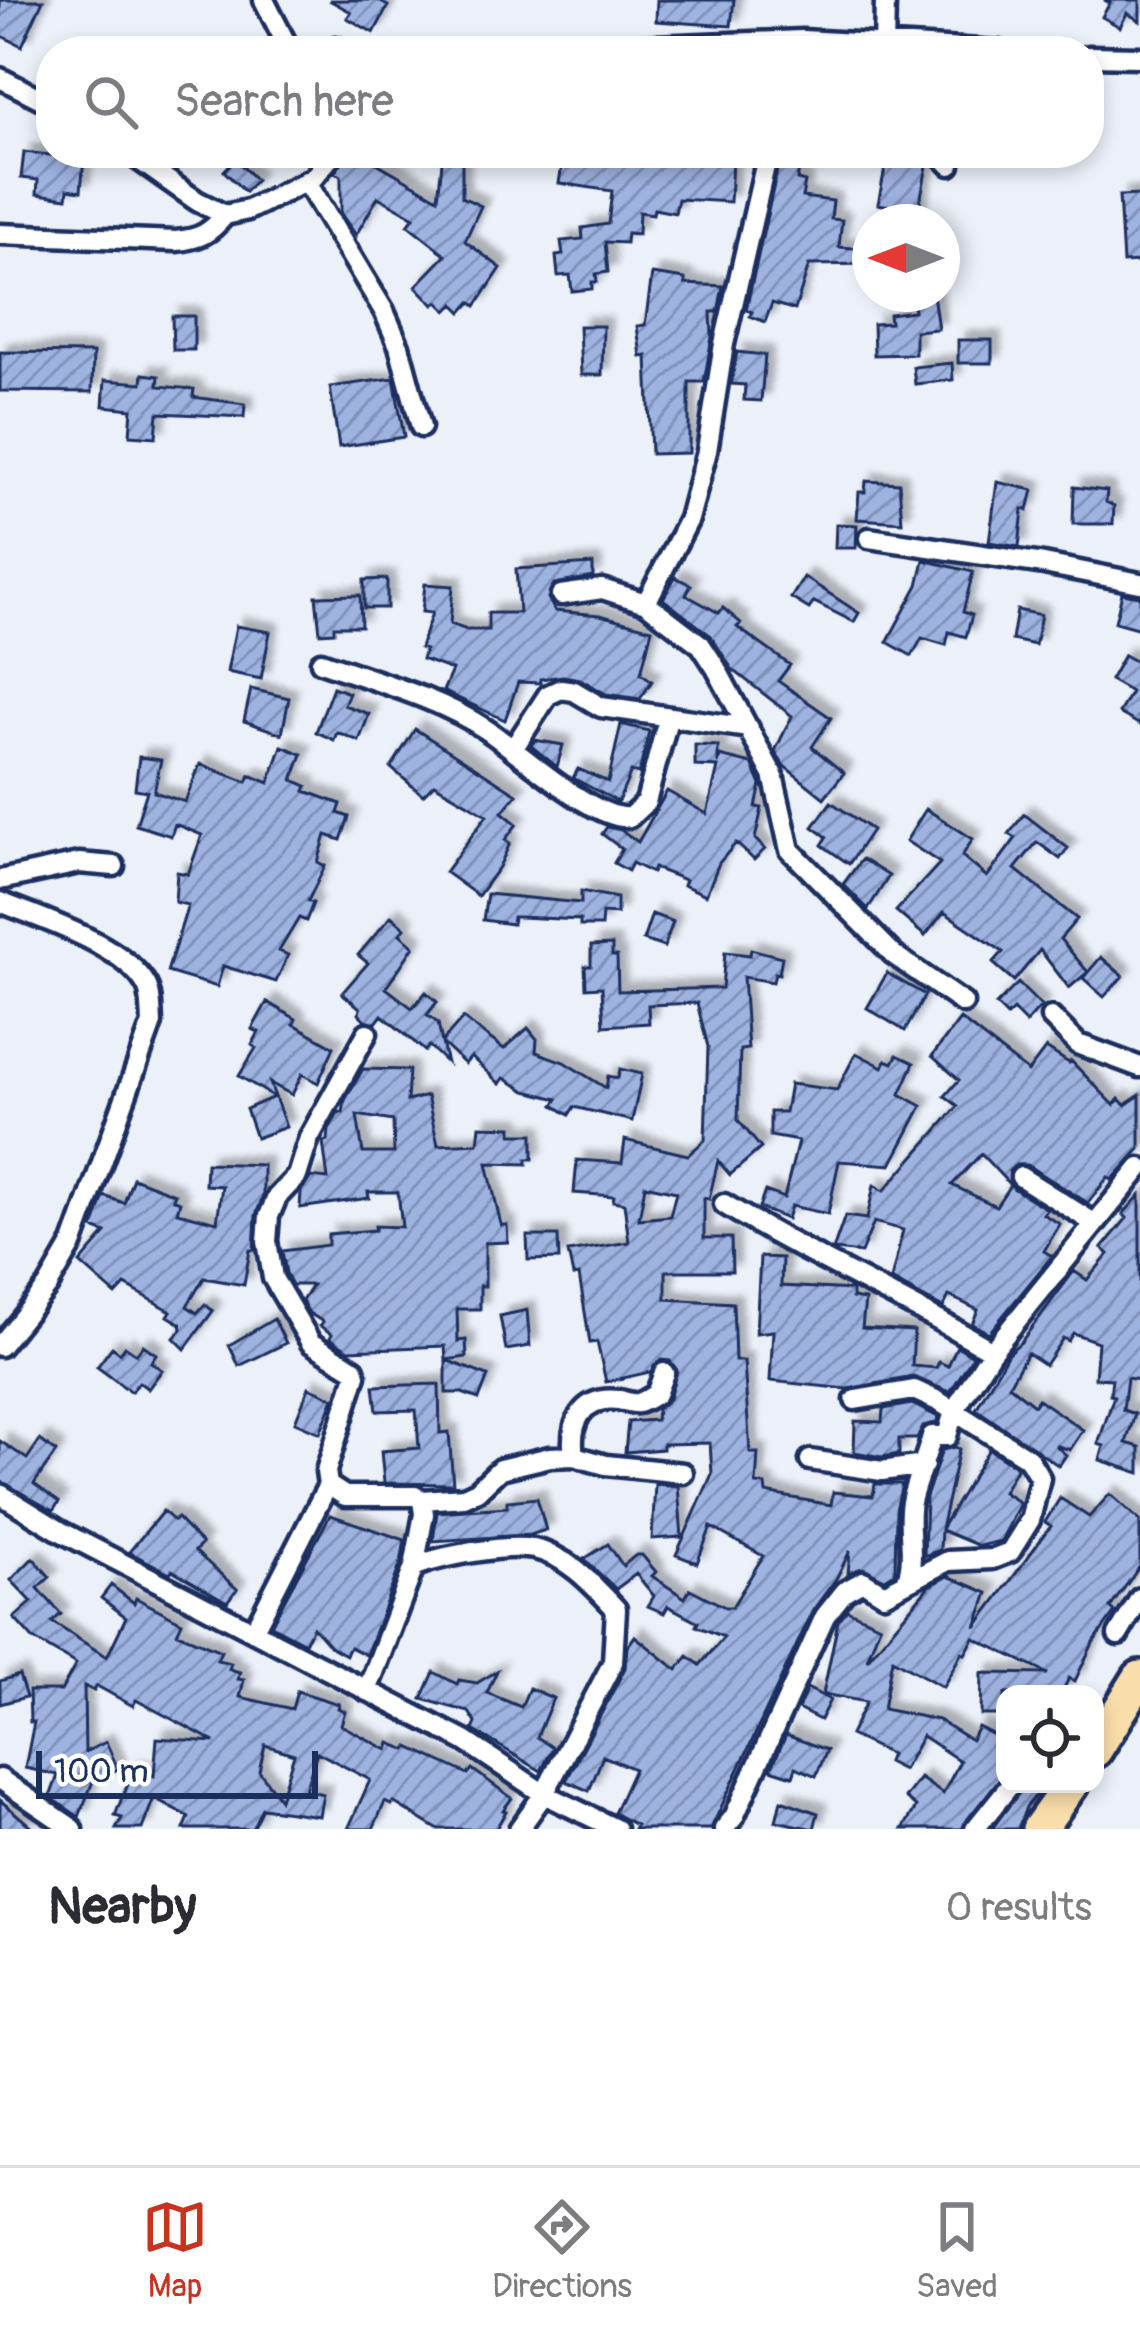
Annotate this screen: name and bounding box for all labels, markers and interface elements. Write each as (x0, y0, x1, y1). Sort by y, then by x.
search box (36, 36, 1104, 168)
icon: search (78, 69, 144, 135)
text: Search here (174, 74, 394, 130)
north arrow (852, 204, 960, 312)
map controls (996, 1685, 1104, 1793)
button: locate (996, 1685, 1104, 1793)
scale bar (36, 1745, 318, 1798)
text: 100 m (54, 1751, 148, 1792)
text: Nearby (48, 1875, 196, 1939)
text: 0 results (946, 1883, 1092, 1932)
tab: Map (142, 2194, 208, 2307)
tab: Directions (492, 2194, 632, 2307)
tab: Saved (916, 2194, 998, 2307)

